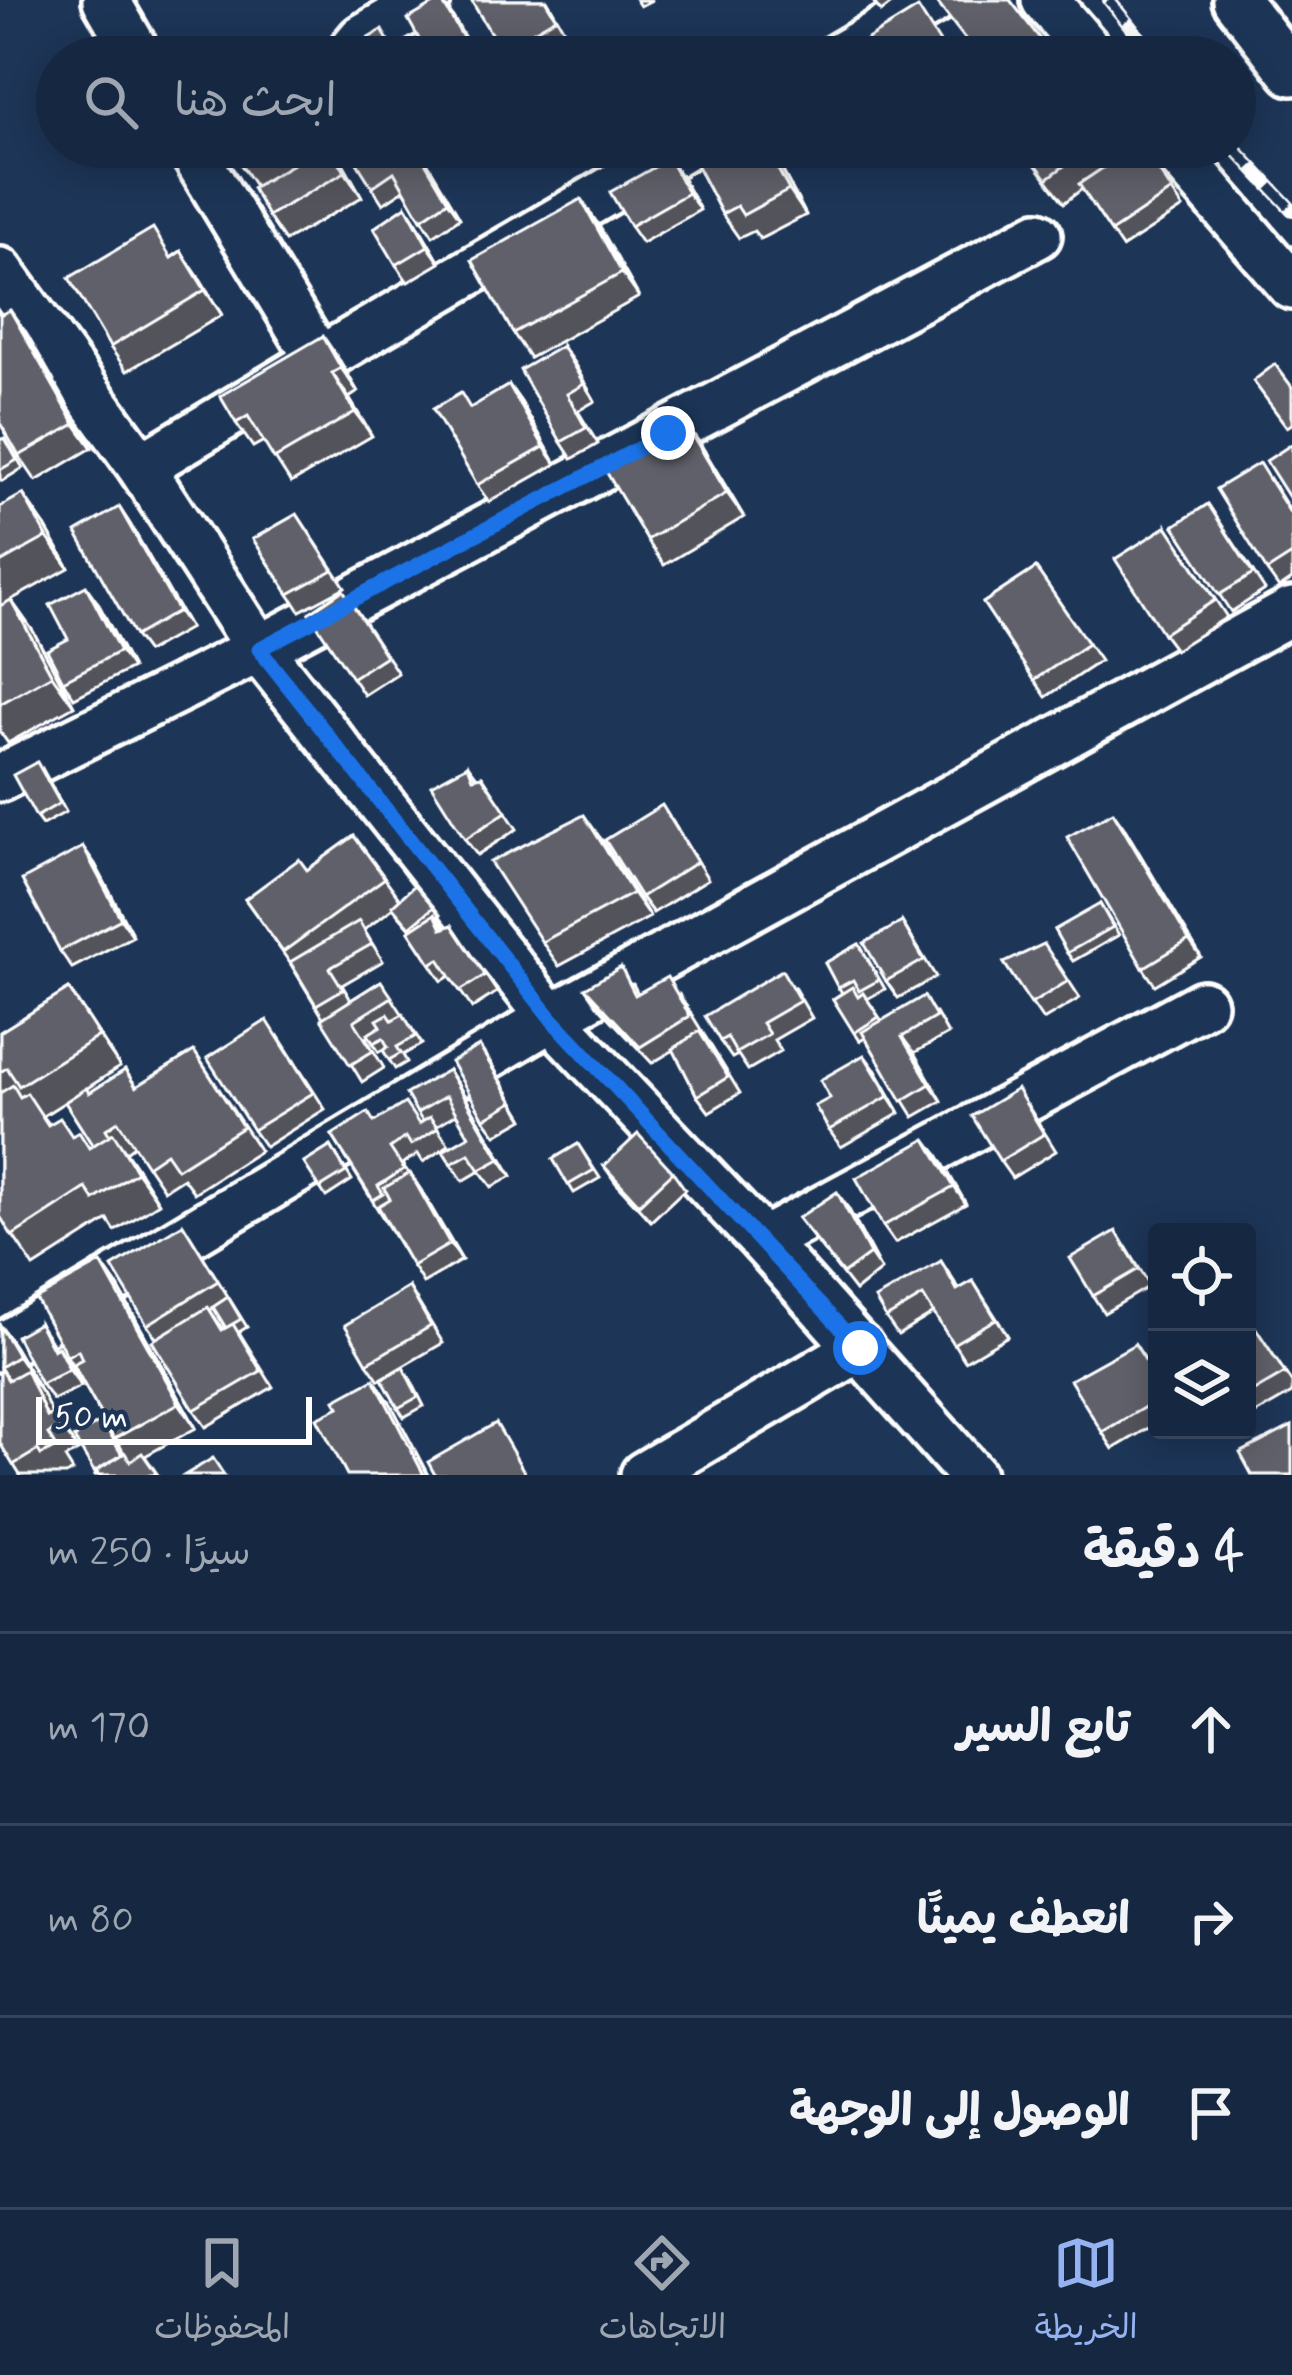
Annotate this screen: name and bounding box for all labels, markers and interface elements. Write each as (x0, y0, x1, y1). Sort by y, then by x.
search box (36, 36, 1256, 168)
icon: search (78, 69, 144, 135)
text: ابحث هنا (174, 73, 337, 132)
route end (641, 406, 695, 460)
map controls (1148, 1223, 1256, 1439)
button: locate (1148, 1223, 1256, 1331)
route start (833, 1321, 887, 1375)
button: layers (1148, 1331, 1256, 1439)
scale bar (36, 1391, 312, 1444)
text: 50 m (54, 1396, 128, 1440)
text: 4 دقيقة (1083, 1520, 1244, 1586)
text: سيرًا · 250 m (48, 1528, 251, 1579)
icon: ahead (1178, 1696, 1244, 1762)
text: تابع السير (957, 1699, 1130, 1758)
text: 170 m (48, 1703, 150, 1754)
icon: right (1178, 1888, 1244, 1954)
text: انعطف يمينًا (917, 1891, 1130, 1950)
text: 80 m (48, 1895, 134, 1946)
icon: arrive (1178, 2080, 1244, 2146)
text: الوصول إلى الوجهة (789, 2083, 1130, 2142)
tab: المحفوظات (154, 2230, 290, 2356)
tab: الاتجاهات (599, 2230, 726, 2356)
tab: الخريطة (1035, 2230, 1138, 2356)

